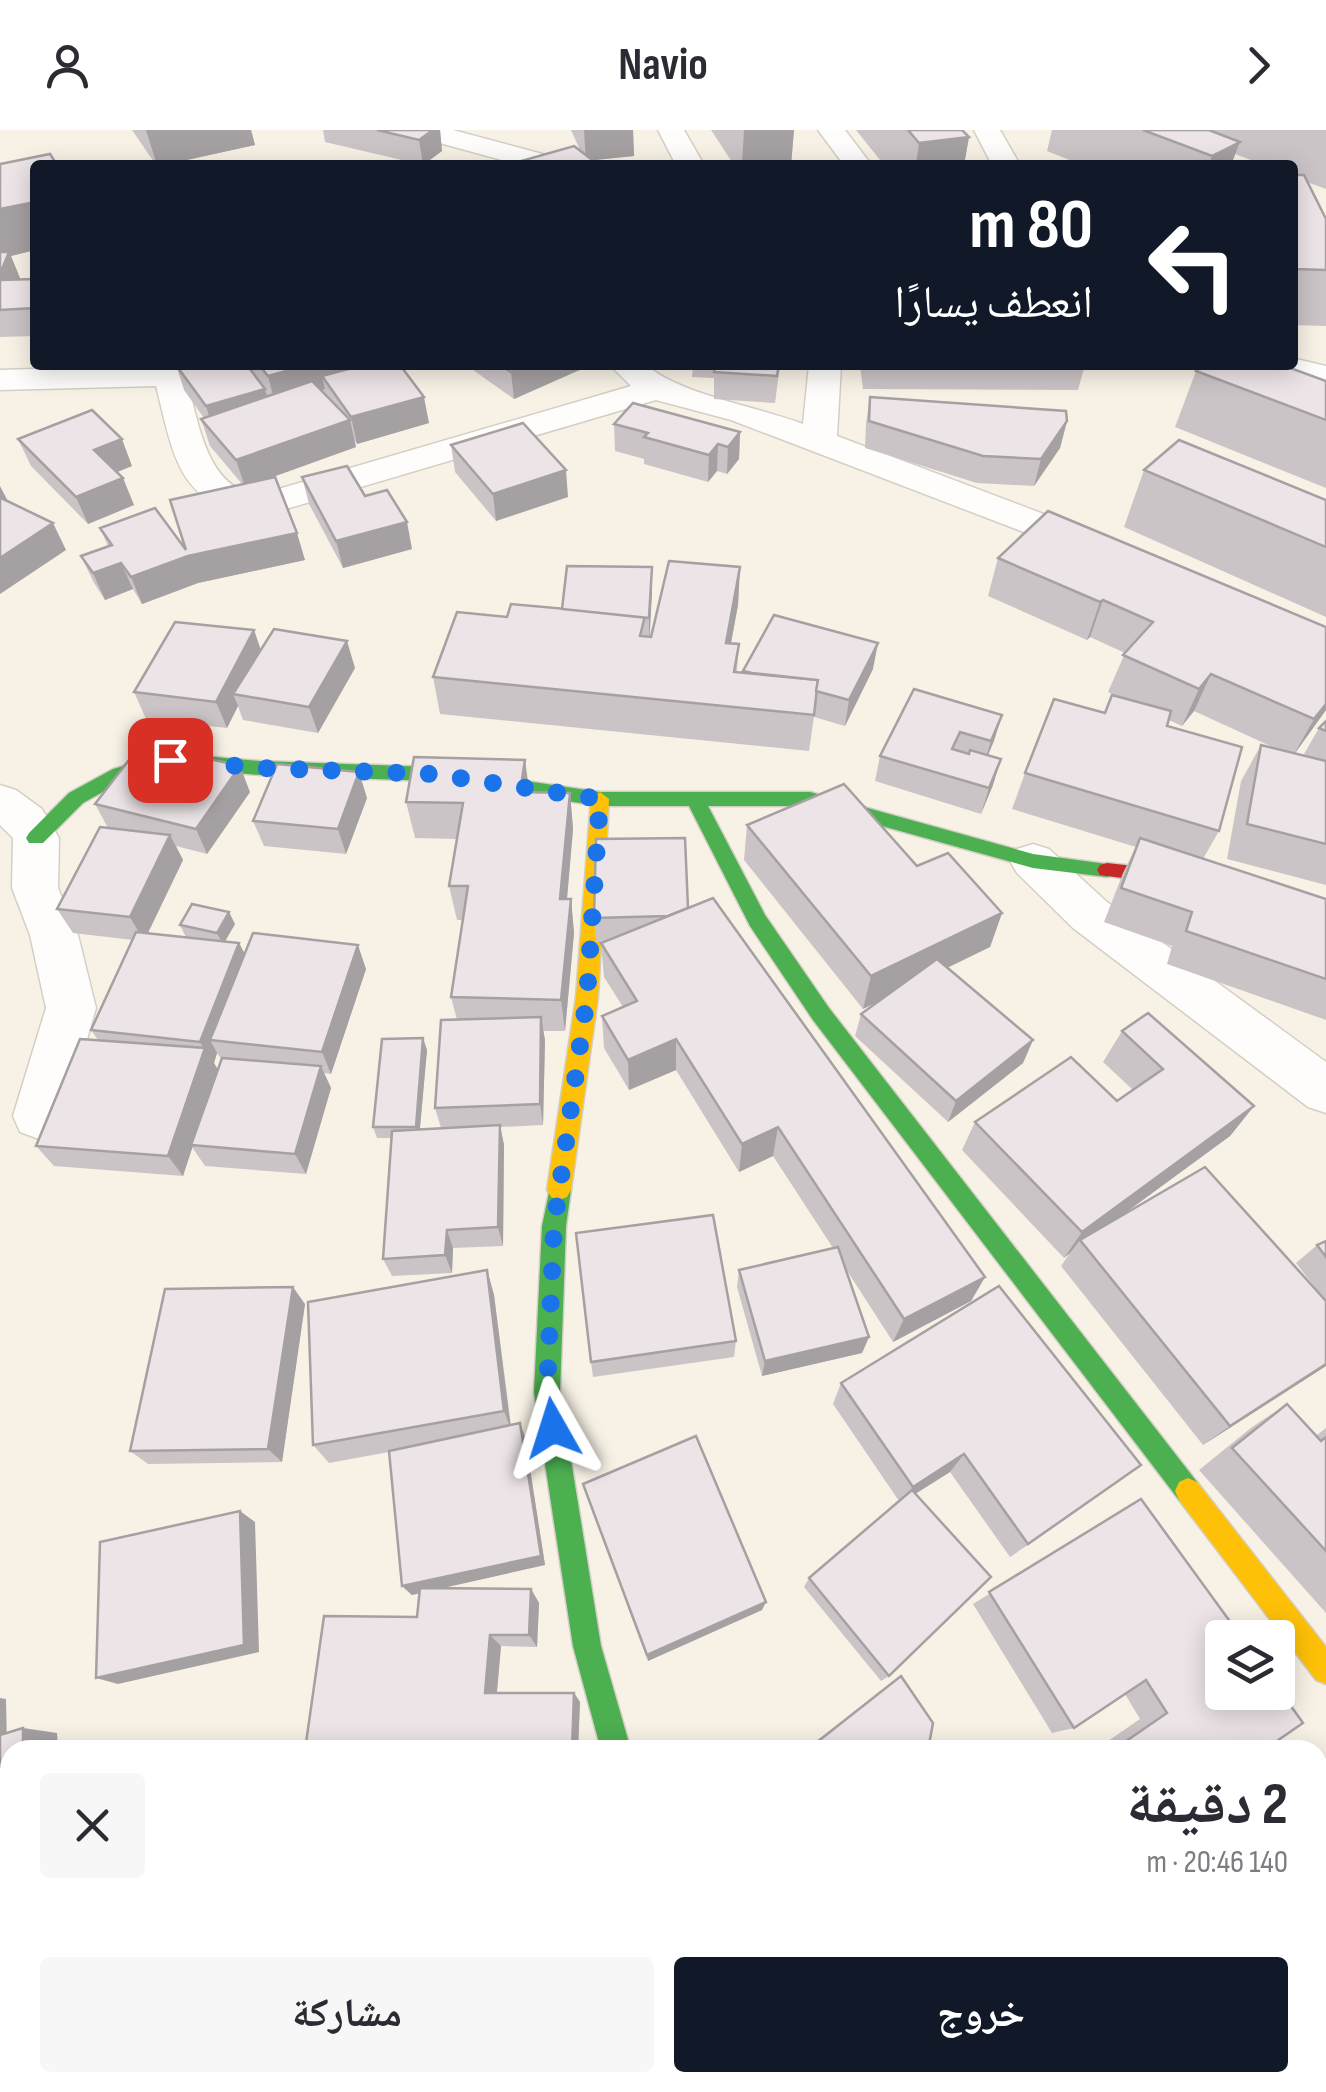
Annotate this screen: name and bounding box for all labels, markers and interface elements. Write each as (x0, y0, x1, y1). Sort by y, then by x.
icon: person (40, 38, 95, 93)
text: Navio (618, 38, 708, 93)
icon: forward (1231, 38, 1286, 93)
text: 80 m (969, 184, 1093, 268)
icon: left (1128, 200, 1258, 330)
text: انعطف يسارًا (894, 276, 1093, 331)
pin (128, 718, 213, 803)
icon: arrive (143, 733, 198, 788)
position arrow (501, 1376, 605, 1480)
map controls (1205, 1620, 1295, 1710)
button: layers (1205, 1620, 1295, 1710)
text: 2 دقيقة (1126, 1769, 1288, 1841)
button: close (40, 1773, 145, 1878)
text: 140 m · 20:46 (1146, 1843, 1288, 1882)
button: مشاركة (40, 1957, 654, 2072)
button: خروج (674, 1957, 1288, 2072)

